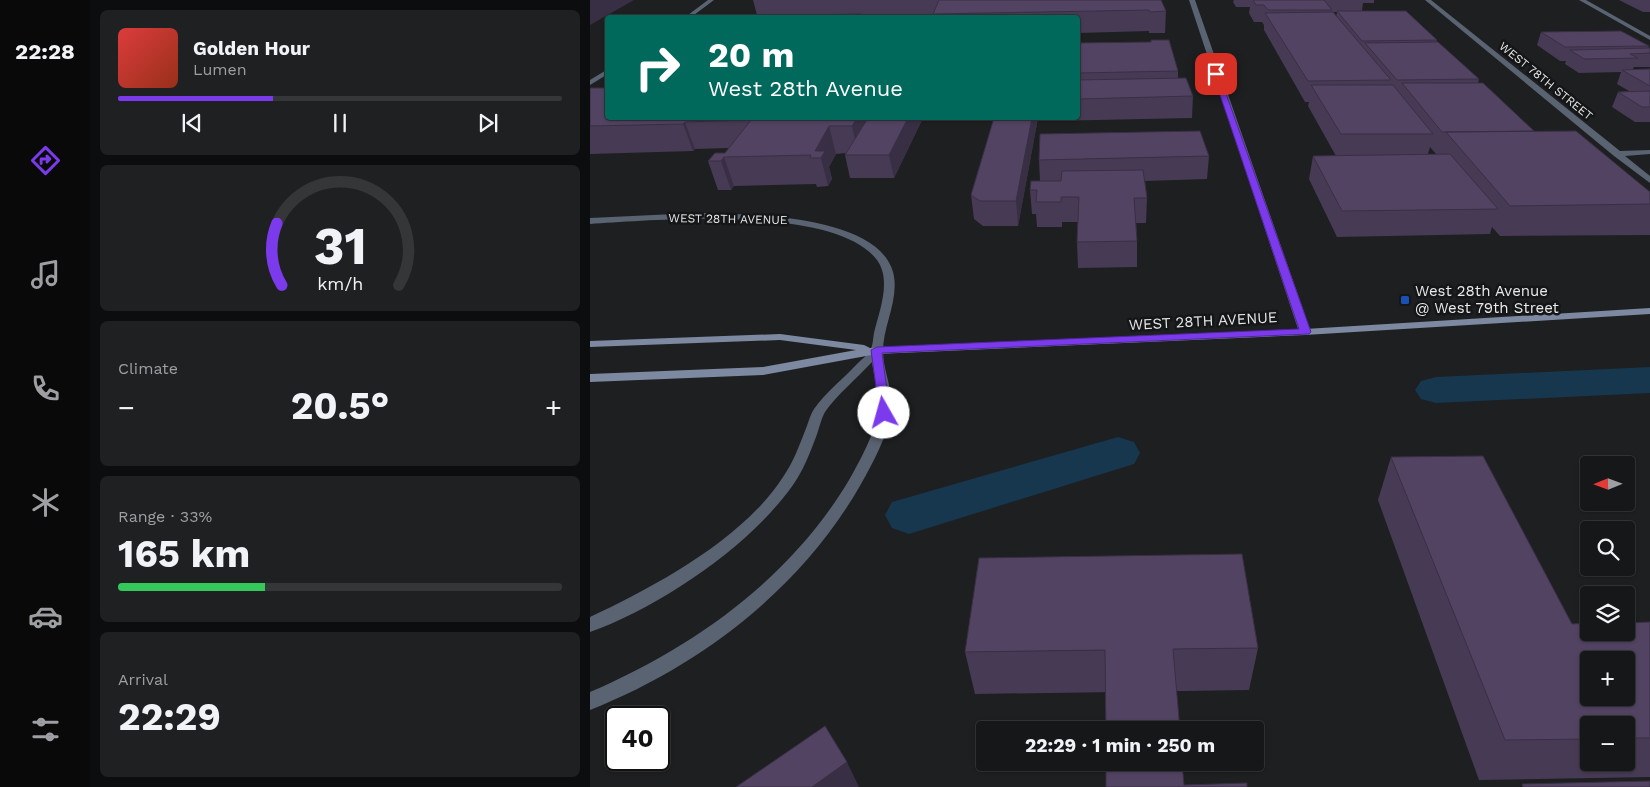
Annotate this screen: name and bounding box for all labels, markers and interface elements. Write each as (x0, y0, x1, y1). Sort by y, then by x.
text: 20 m (708, 34, 794, 76)
icon: right (625, 35, 690, 100)
text: Golden Hour (193, 37, 310, 60)
text: 22:28 (15, 39, 75, 64)
street label: WEST 78TH STREET (1496, 39, 1596, 123)
pin (1195, 53, 1237, 95)
text: Lumen (193, 60, 247, 79)
icon: arrive (1202, 60, 1230, 88)
text: West 28th Avenue (708, 76, 903, 101)
icon: previous (178, 109, 206, 137)
icon: pause (326, 109, 354, 137)
icon: next (474, 109, 502, 137)
icon: directions (28, 143, 63, 178)
street label: WEST 28TH AVENUE (668, 211, 788, 227)
text: 31 (313, 216, 367, 277)
icon: music (28, 257, 63, 292)
text: km/h (317, 273, 363, 294)
place label: West 28th Avenue @ West 79th Street (1415, 282, 1560, 317)
marker: West 28th Avenue @ West 79th Street (1399, 294, 1411, 306)
street label: WEST 28TH AVENUE (1128, 308, 1278, 334)
text: Climate (118, 359, 178, 378)
icon: phone (28, 371, 63, 406)
text: 20.5° (291, 384, 389, 428)
position arrow (857, 386, 909, 438)
text: − (118, 391, 135, 424)
text: + (545, 391, 562, 424)
north arrow (1580, 456, 1635, 511)
map controls (1580, 456, 1635, 771)
icon: climate (28, 485, 63, 520)
text: Range · 33% (118, 507, 212, 526)
button: search (1580, 521, 1635, 576)
text: 165 km (118, 532, 250, 576)
button: layers (1580, 586, 1635, 641)
icon: car (28, 599, 63, 634)
button: + (1580, 651, 1635, 706)
text: Arrival (118, 670, 168, 689)
text: 22:29 (118, 695, 221, 739)
speed limit sign: 40 (605, 706, 670, 771)
icon: filters (28, 712, 63, 747)
button: − (1580, 716, 1635, 771)
text: 22:29 · 1 min · 250 m (1025, 734, 1215, 757)

